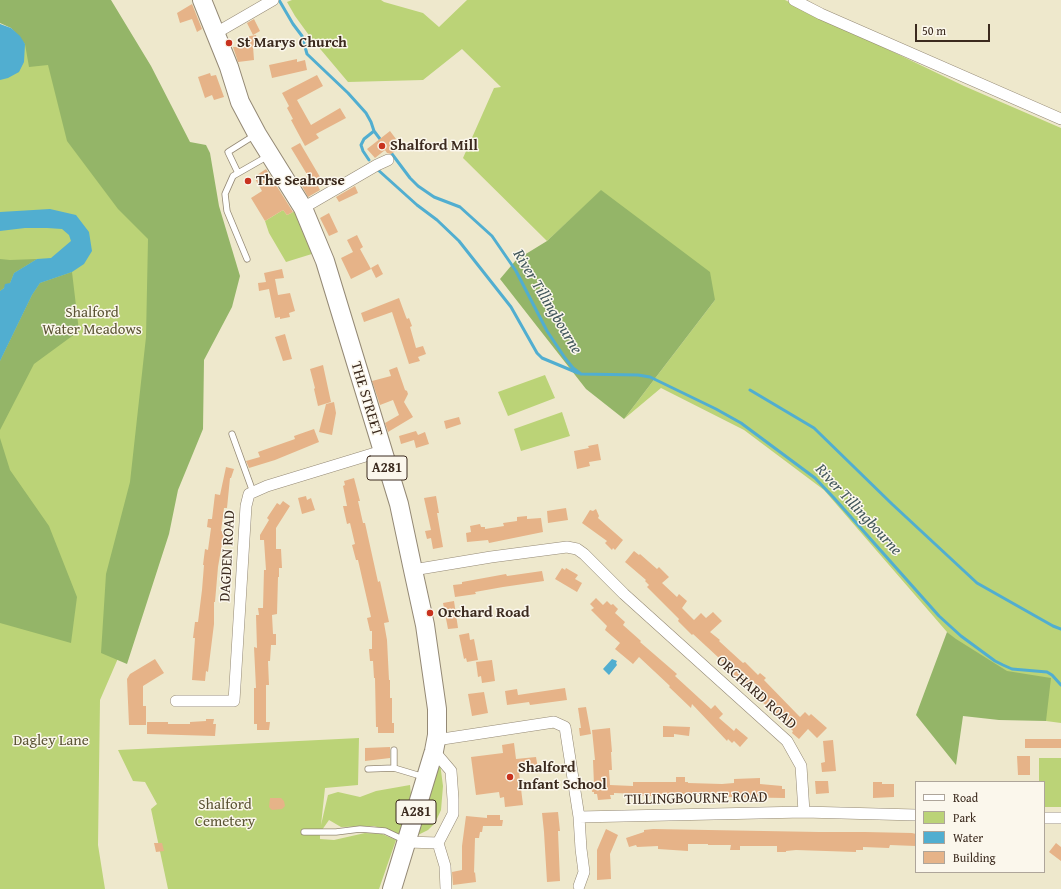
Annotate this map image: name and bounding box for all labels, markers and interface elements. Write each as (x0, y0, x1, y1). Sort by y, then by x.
scale bar (917, 16, 992, 42)
text: 50 m (922, 22, 946, 39)
place label: St Marys Church (237, 34, 347, 52)
marker: St Marys Church (224, 38, 234, 48)
place label: Shalford Mill (390, 137, 478, 155)
marker: Shalford Mill (377, 141, 387, 151)
place label: The Seahorse (256, 172, 345, 190)
marker: The Seahorse (243, 176, 253, 186)
water label: River Tillingbourne (508, 246, 586, 358)
park label: Shalford Water Meadows (42, 304, 142, 339)
street label: THE STREET (346, 359, 386, 439)
road number: A281 (367, 456, 407, 480)
water label: River Tillingbourne (811, 460, 905, 560)
street label: DAGDEN ROAD (217, 510, 239, 602)
place label: Orchard Road (438, 604, 530, 622)
marker: Orchard Road (425, 608, 435, 618)
street label: ORCHARD ROAD (712, 652, 800, 734)
park label: Dagley Lane (13, 732, 89, 750)
place label: Shalford Infant School (518, 759, 607, 794)
marker: Shalford Infant School (505, 772, 515, 782)
legend (915, 781, 1045, 873)
street label: TILLINGBOURNE ROAD (624, 789, 768, 809)
text: Road (953, 789, 978, 806)
park label: Shalford Cemetery (195, 796, 255, 831)
road number: A281 (396, 800, 436, 824)
text: Park (953, 809, 976, 826)
text: Water (953, 829, 983, 846)
text: Building (953, 849, 996, 866)

